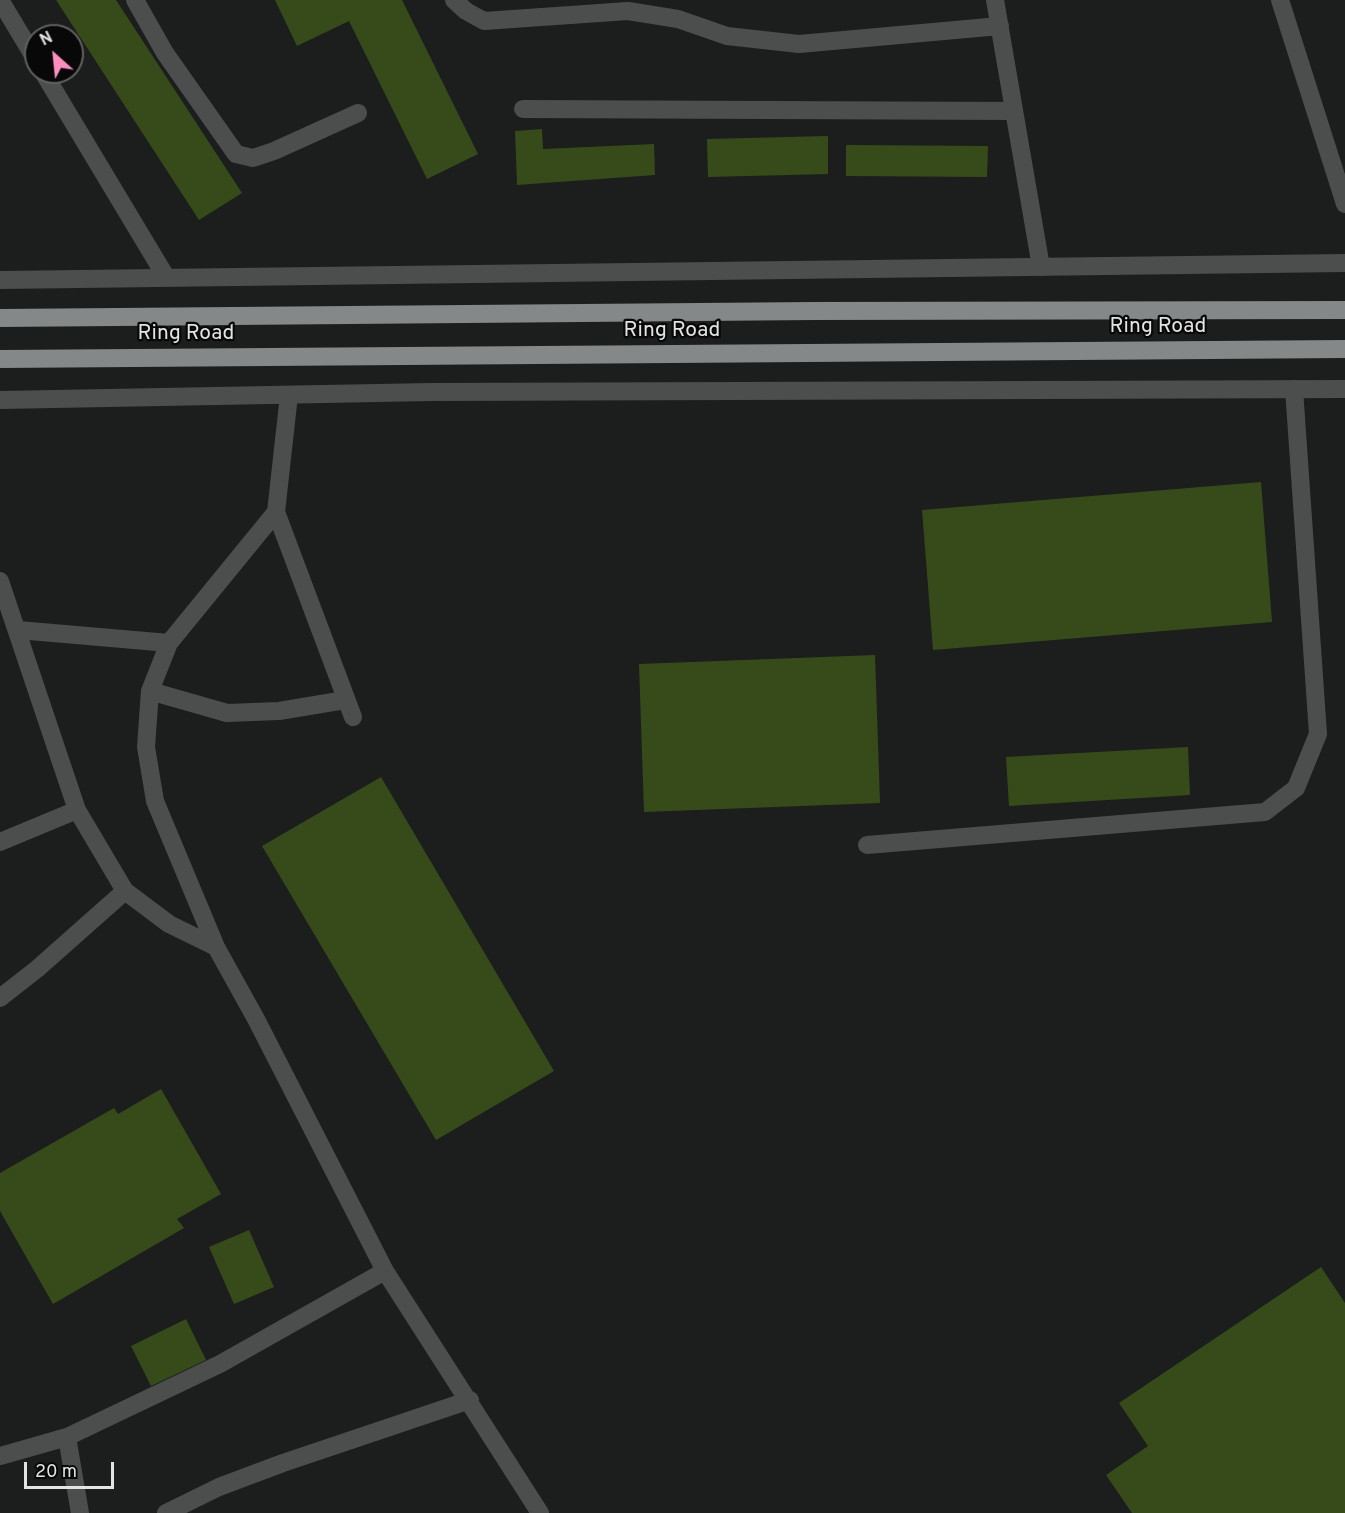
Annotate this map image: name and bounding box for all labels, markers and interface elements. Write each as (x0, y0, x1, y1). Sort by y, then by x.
north arrow (24, 24, 84, 84)
text: N (37, 28, 56, 51)
street label: Ring Road (1110, 315, 1206, 341)
street label: Ring Road (624, 319, 720, 345)
street label: Ring Road (138, 322, 234, 348)
scale bar (27, 1450, 117, 1488)
text: 20 m (35, 1461, 77, 1484)

